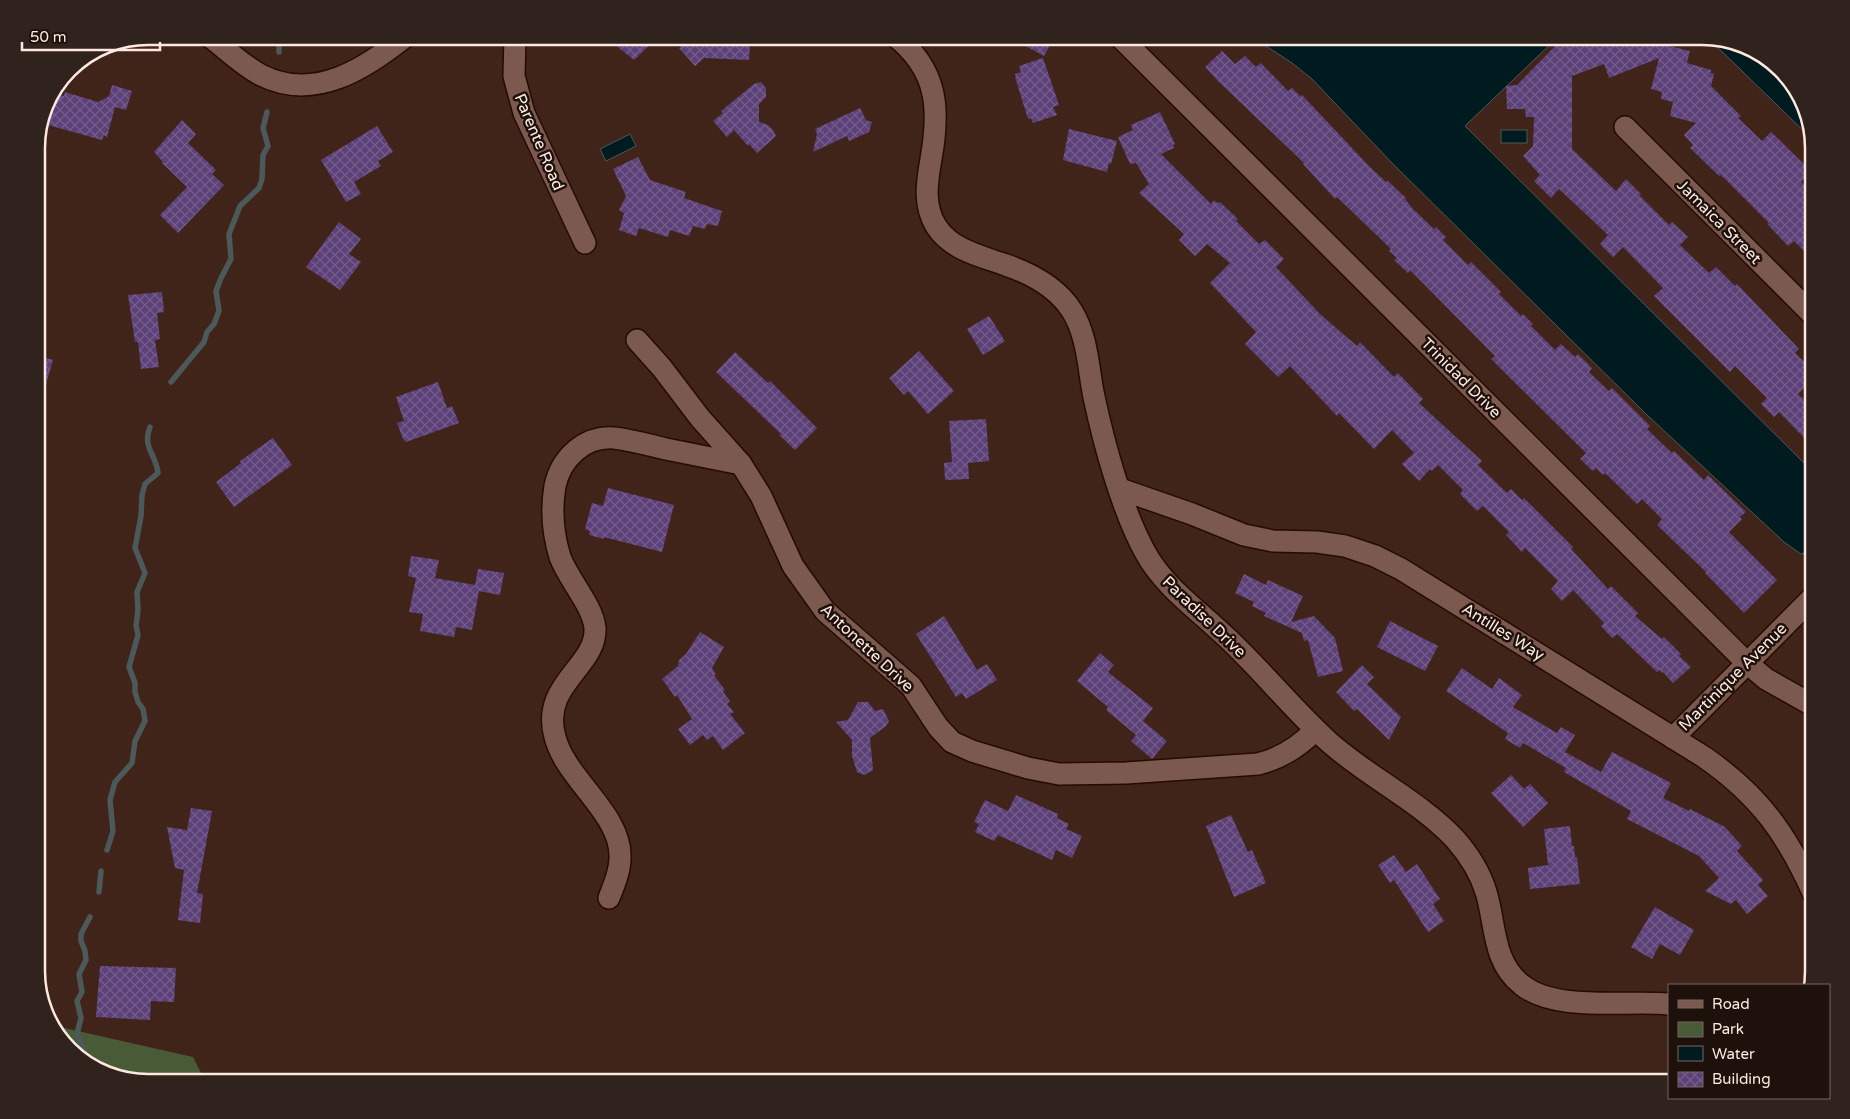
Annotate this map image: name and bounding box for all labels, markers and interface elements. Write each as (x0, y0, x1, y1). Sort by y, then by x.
scale bar (22, 20, 160, 52)
text: 50 m (30, 28, 67, 46)
street label: Parente Road (510, 91, 568, 193)
street label: Jamaica Street (1672, 175, 1766, 269)
street label: Trinidad Drive (1417, 334, 1505, 422)
street label: Paradise Drive (1158, 572, 1250, 662)
street label: Antilles Way (1458, 599, 1548, 665)
street label: Antonette Drive (816, 600, 918, 696)
street label: Martinique Avenue (1675, 619, 1791, 735)
legend (1668, 984, 1830, 1099)
text: Road (1712, 995, 1750, 1013)
text: Park (1712, 1020, 1744, 1038)
text: Water (1712, 1045, 1755, 1063)
text: Building (1712, 1070, 1771, 1088)

